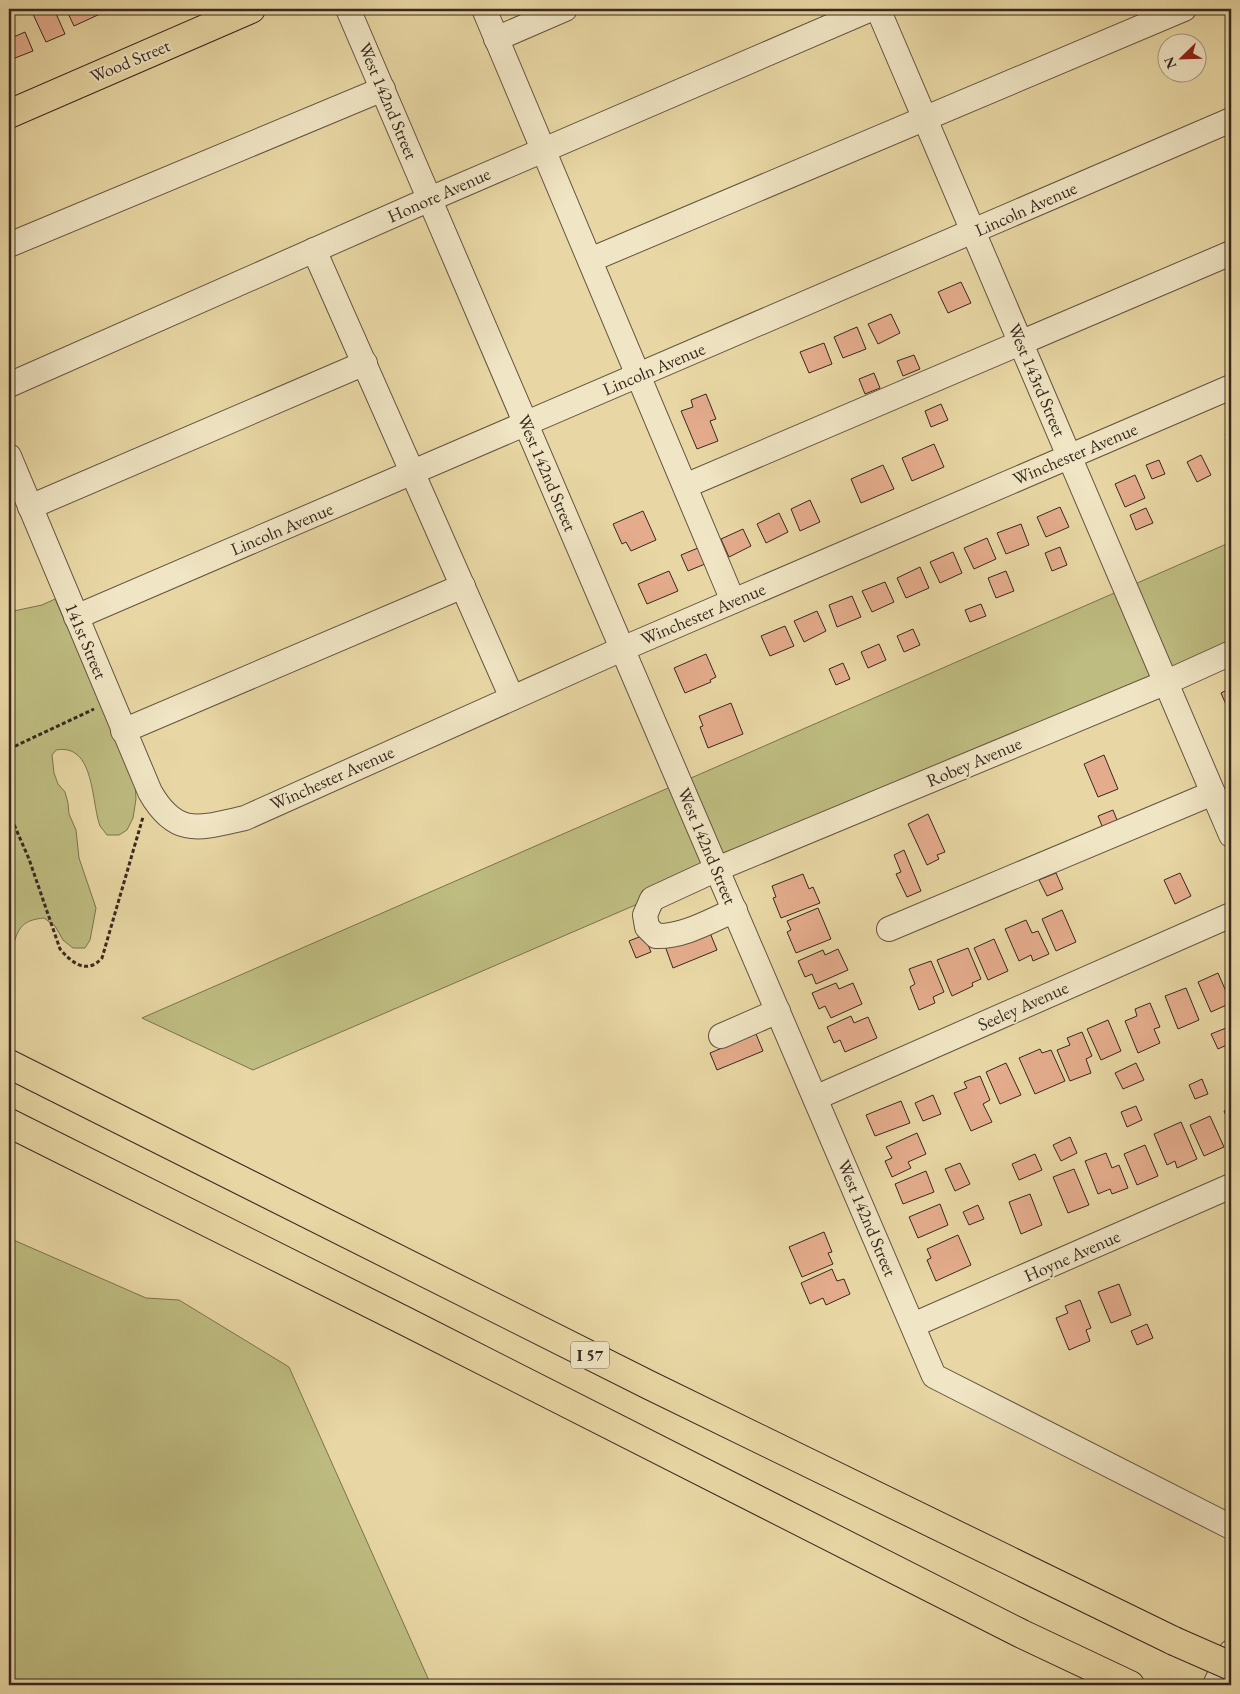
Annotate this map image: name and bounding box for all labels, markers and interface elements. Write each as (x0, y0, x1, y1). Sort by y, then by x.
north arrow (1158, 32, 1208, 82)
street label: Wood Street (86, 33, 174, 88)
street label: West 142nd Street (354, 39, 423, 163)
text: N (1159, 54, 1181, 72)
street label: Honore Avenue (384, 162, 494, 227)
street label: Lincoln Avenue (971, 176, 1080, 241)
street label: West 143rd Street (1003, 320, 1072, 440)
street label: Lincoln Avenue (599, 337, 709, 400)
street label: West 142nd Street (513, 411, 582, 535)
street label: Winchester Avenue (1009, 417, 1141, 490)
street label: Lincoln Avenue (227, 497, 337, 560)
street label: Winchester Avenue (637, 577, 769, 650)
street label: 141st Street (60, 599, 113, 683)
street label: Robey Avenue (923, 731, 1025, 792)
street label: Winchester Avenue (266, 740, 397, 815)
street label: West 142nd Street (673, 784, 742, 908)
street label: Seeley Avenue (974, 975, 1072, 1036)
street label: West 142nd Street (833, 1156, 902, 1280)
street label: Hoyne Avenue (1020, 1224, 1123, 1287)
road number: I 57 (571, 1342, 609, 1368)

